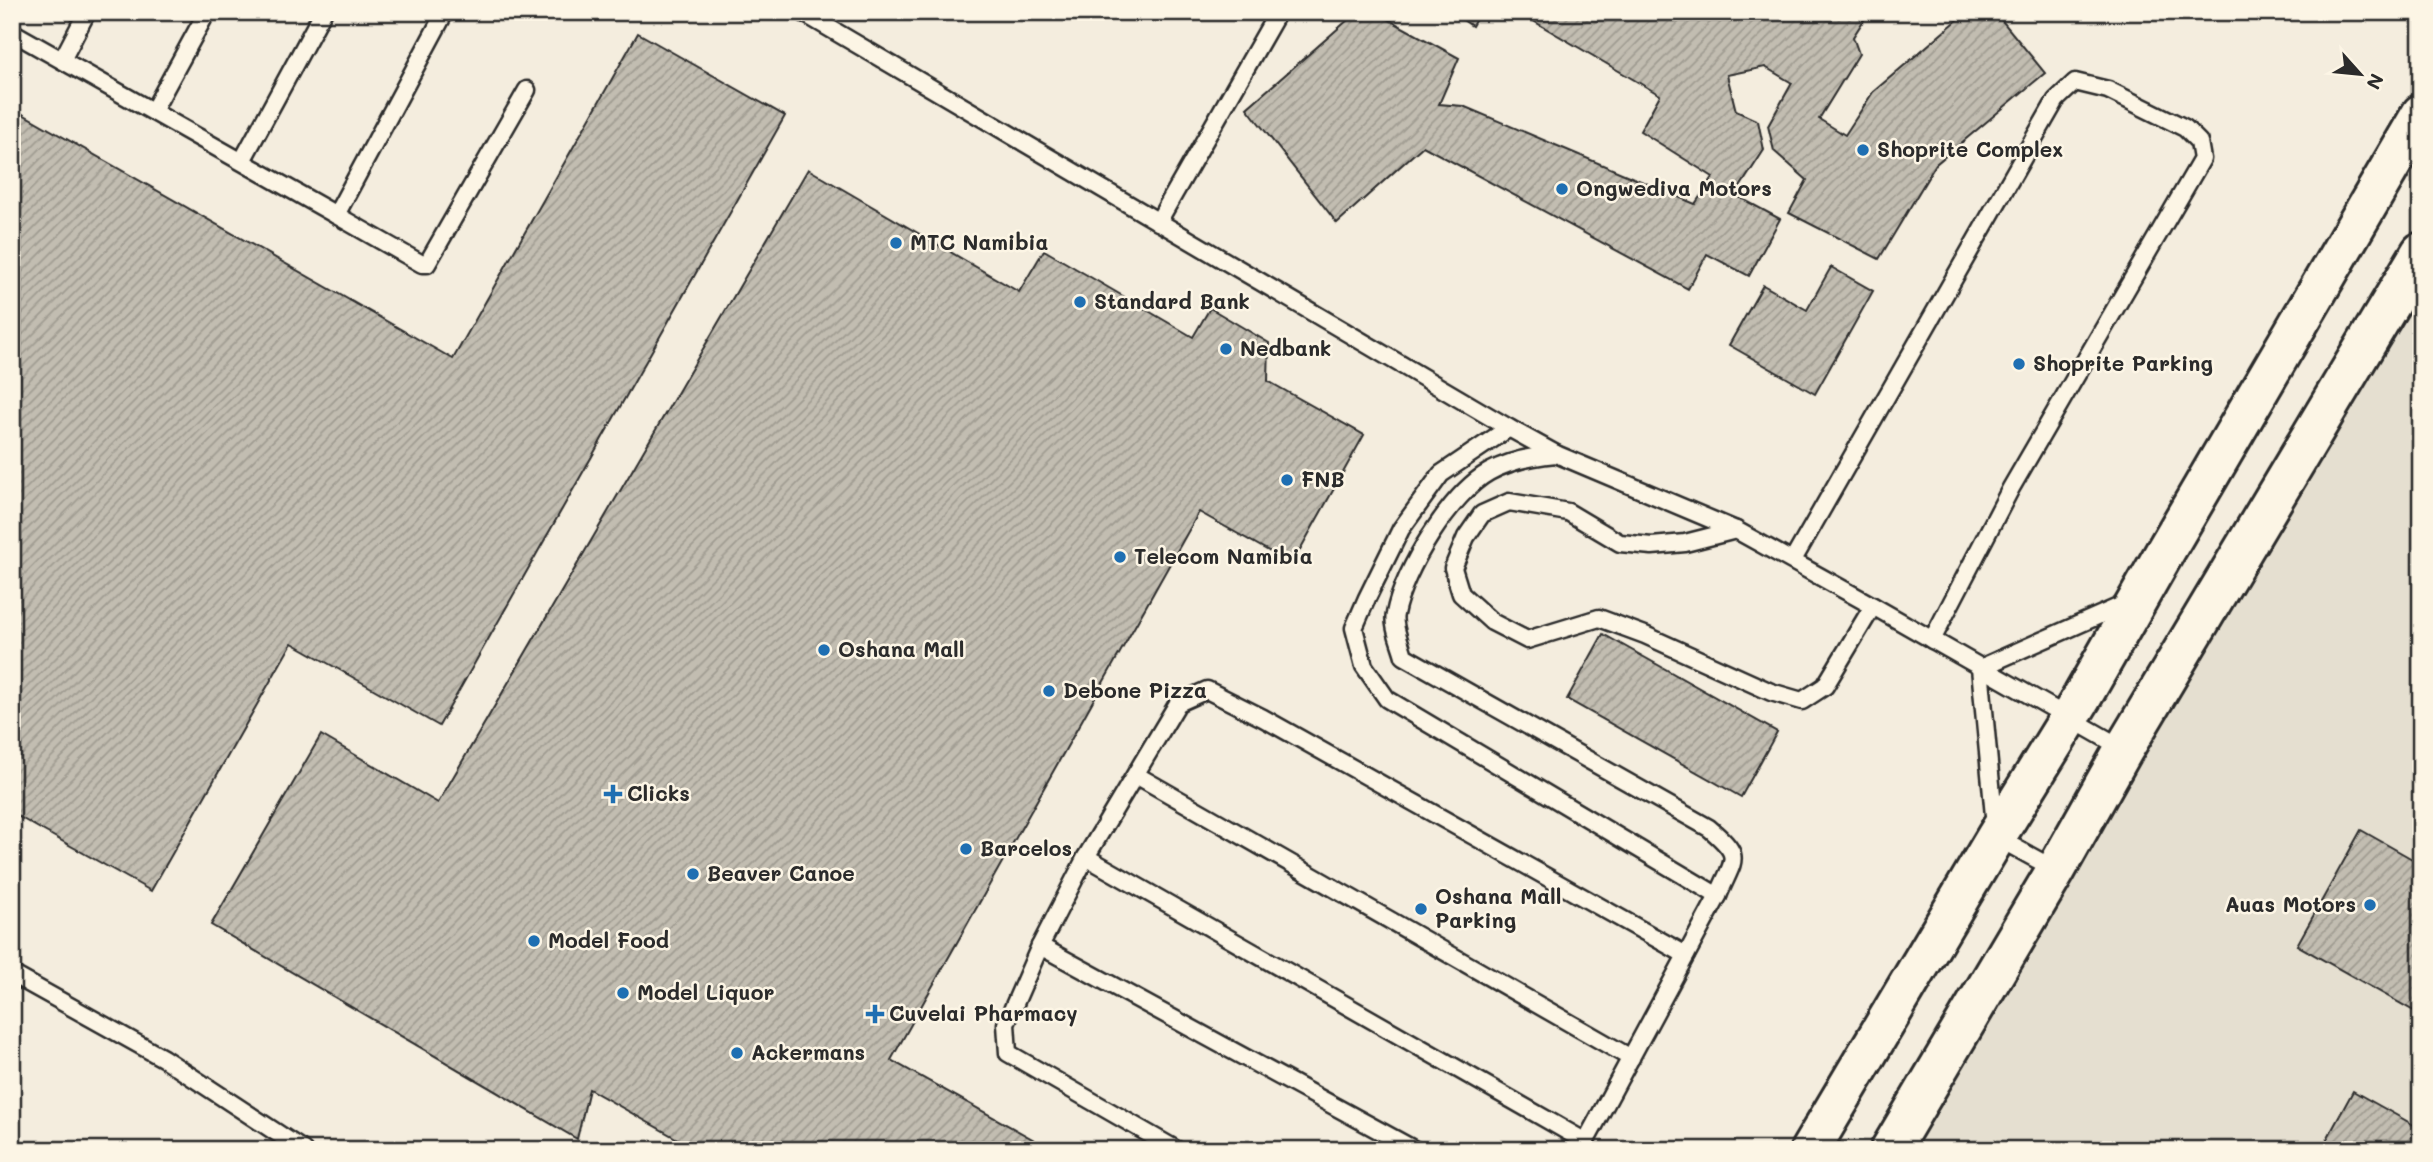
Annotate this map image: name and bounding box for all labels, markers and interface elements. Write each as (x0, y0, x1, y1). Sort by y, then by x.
north arrow (2324, 38, 2394, 108)
text: N (2361, 70, 2390, 94)
place label: Shoprite Complex (1877, 135, 2063, 162)
marker: Shoprite Complex (1855, 142, 1871, 158)
place label: Ongwediva Motors (1576, 174, 1772, 201)
marker: Ongwediva Motors (1554, 181, 1570, 197)
place label: MTC Namibia (910, 228, 1049, 255)
marker: MTC Namibia (888, 235, 904, 251)
place label: Standard Bank (1094, 287, 1250, 314)
marker: Standard Bank (1072, 294, 1088, 310)
place label: Nedbank (1240, 334, 1331, 361)
marker: Nedbank (1218, 341, 1234, 357)
place label: Shoprite Parking (2033, 349, 2213, 376)
marker: Shoprite Parking (2011, 356, 2027, 372)
place label: FNB (1301, 465, 1345, 492)
marker: FNB (1279, 472, 1295, 488)
place label: Telecom Namibia (1134, 542, 1313, 569)
marker: Telecom Namibia (1112, 549, 1128, 565)
place label: Oshana Mall (838, 635, 964, 662)
marker: Oshana Mall (816, 642, 832, 658)
place label: Debone Pizza (1063, 676, 1207, 703)
marker: Debone Pizza (1041, 683, 1057, 699)
place label: Clicks (627, 779, 690, 806)
marker: Clicks (605, 786, 621, 802)
place label: Barcelos (980, 834, 1072, 861)
marker: Barcelos (958, 841, 974, 857)
place label: Beaver Canoe (707, 859, 855, 886)
marker: Beaver Canoe (685, 866, 701, 882)
place label: Oshana Mall Parking (1435, 882, 1561, 933)
place label: Auas Motors (2225, 890, 2356, 917)
marker: Auas Motors (2362, 897, 2378, 913)
marker: Oshana Mall Parking (1413, 901, 1429, 917)
place label: Model Food (548, 926, 669, 953)
marker: Model Food (526, 933, 542, 949)
place label: Model Liquor (637, 978, 774, 1005)
marker: Model Liquor (615, 985, 631, 1001)
place label: Cuvelai Pharmacy (889, 999, 1078, 1027)
marker: Cuvelai Pharmacy (867, 1006, 883, 1022)
place label: Ackermans (751, 1038, 865, 1065)
marker: Ackermans (729, 1045, 745, 1061)

